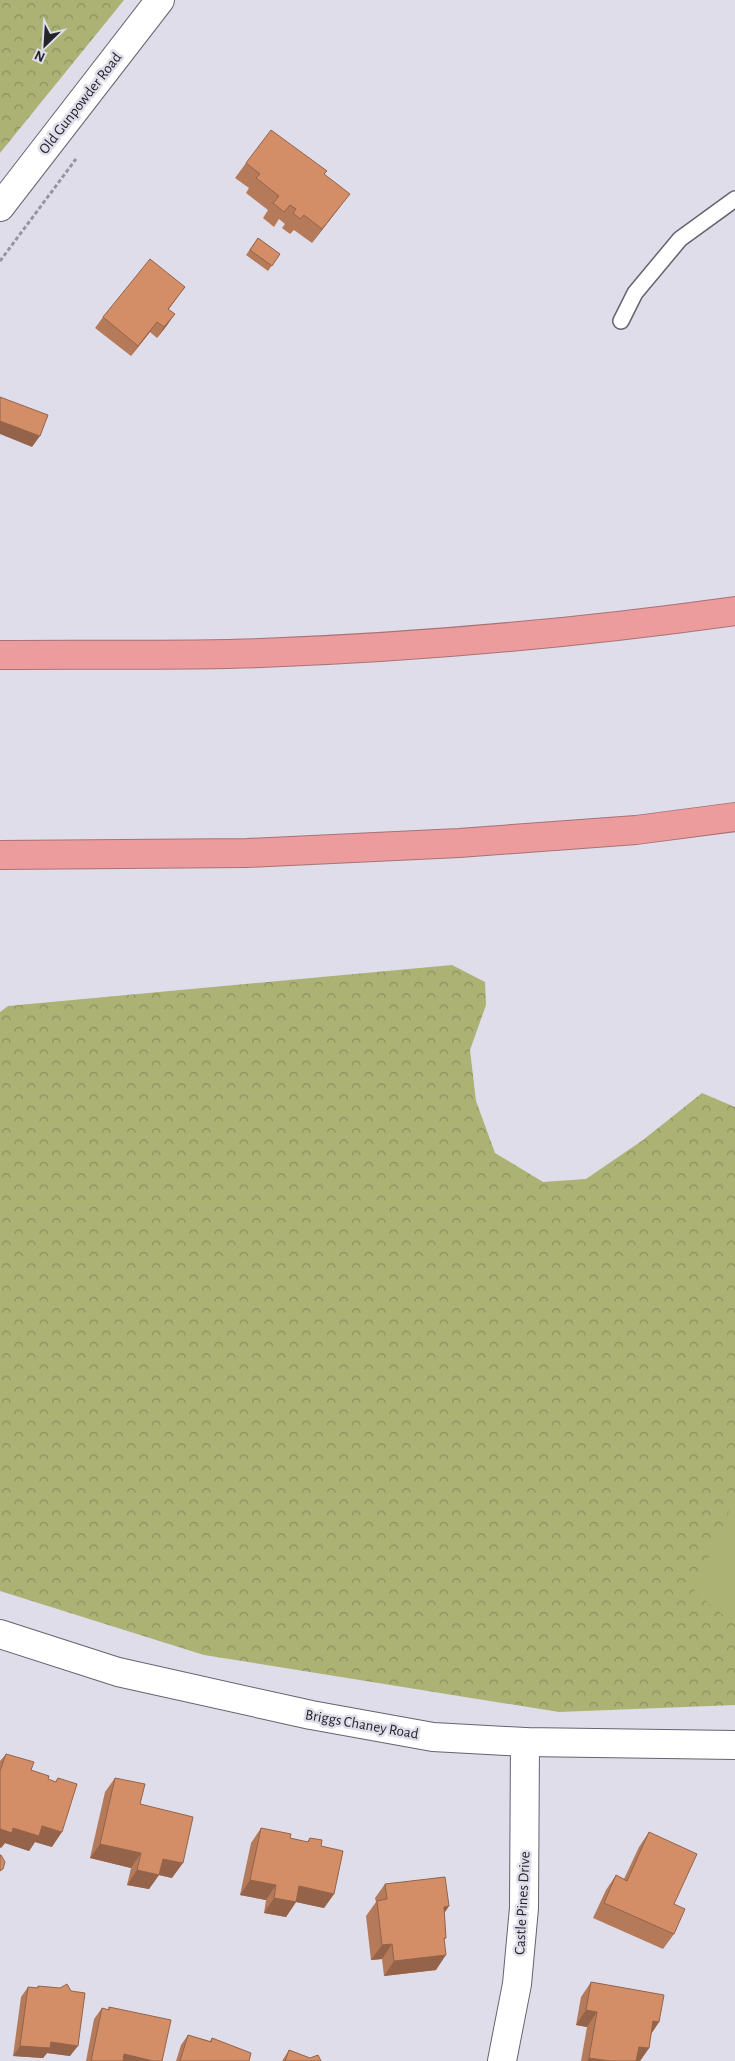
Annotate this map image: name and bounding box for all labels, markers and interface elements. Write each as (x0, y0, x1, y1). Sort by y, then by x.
north arrow (20, 20, 70, 70)
text: N (33, 47, 47, 64)
street label: Old Gunpowder Road (36, 50, 125, 157)
street label: Briggs Chaney Road (304, 1707, 420, 1742)
street label: Castle Pines Drive (512, 1851, 533, 1955)

